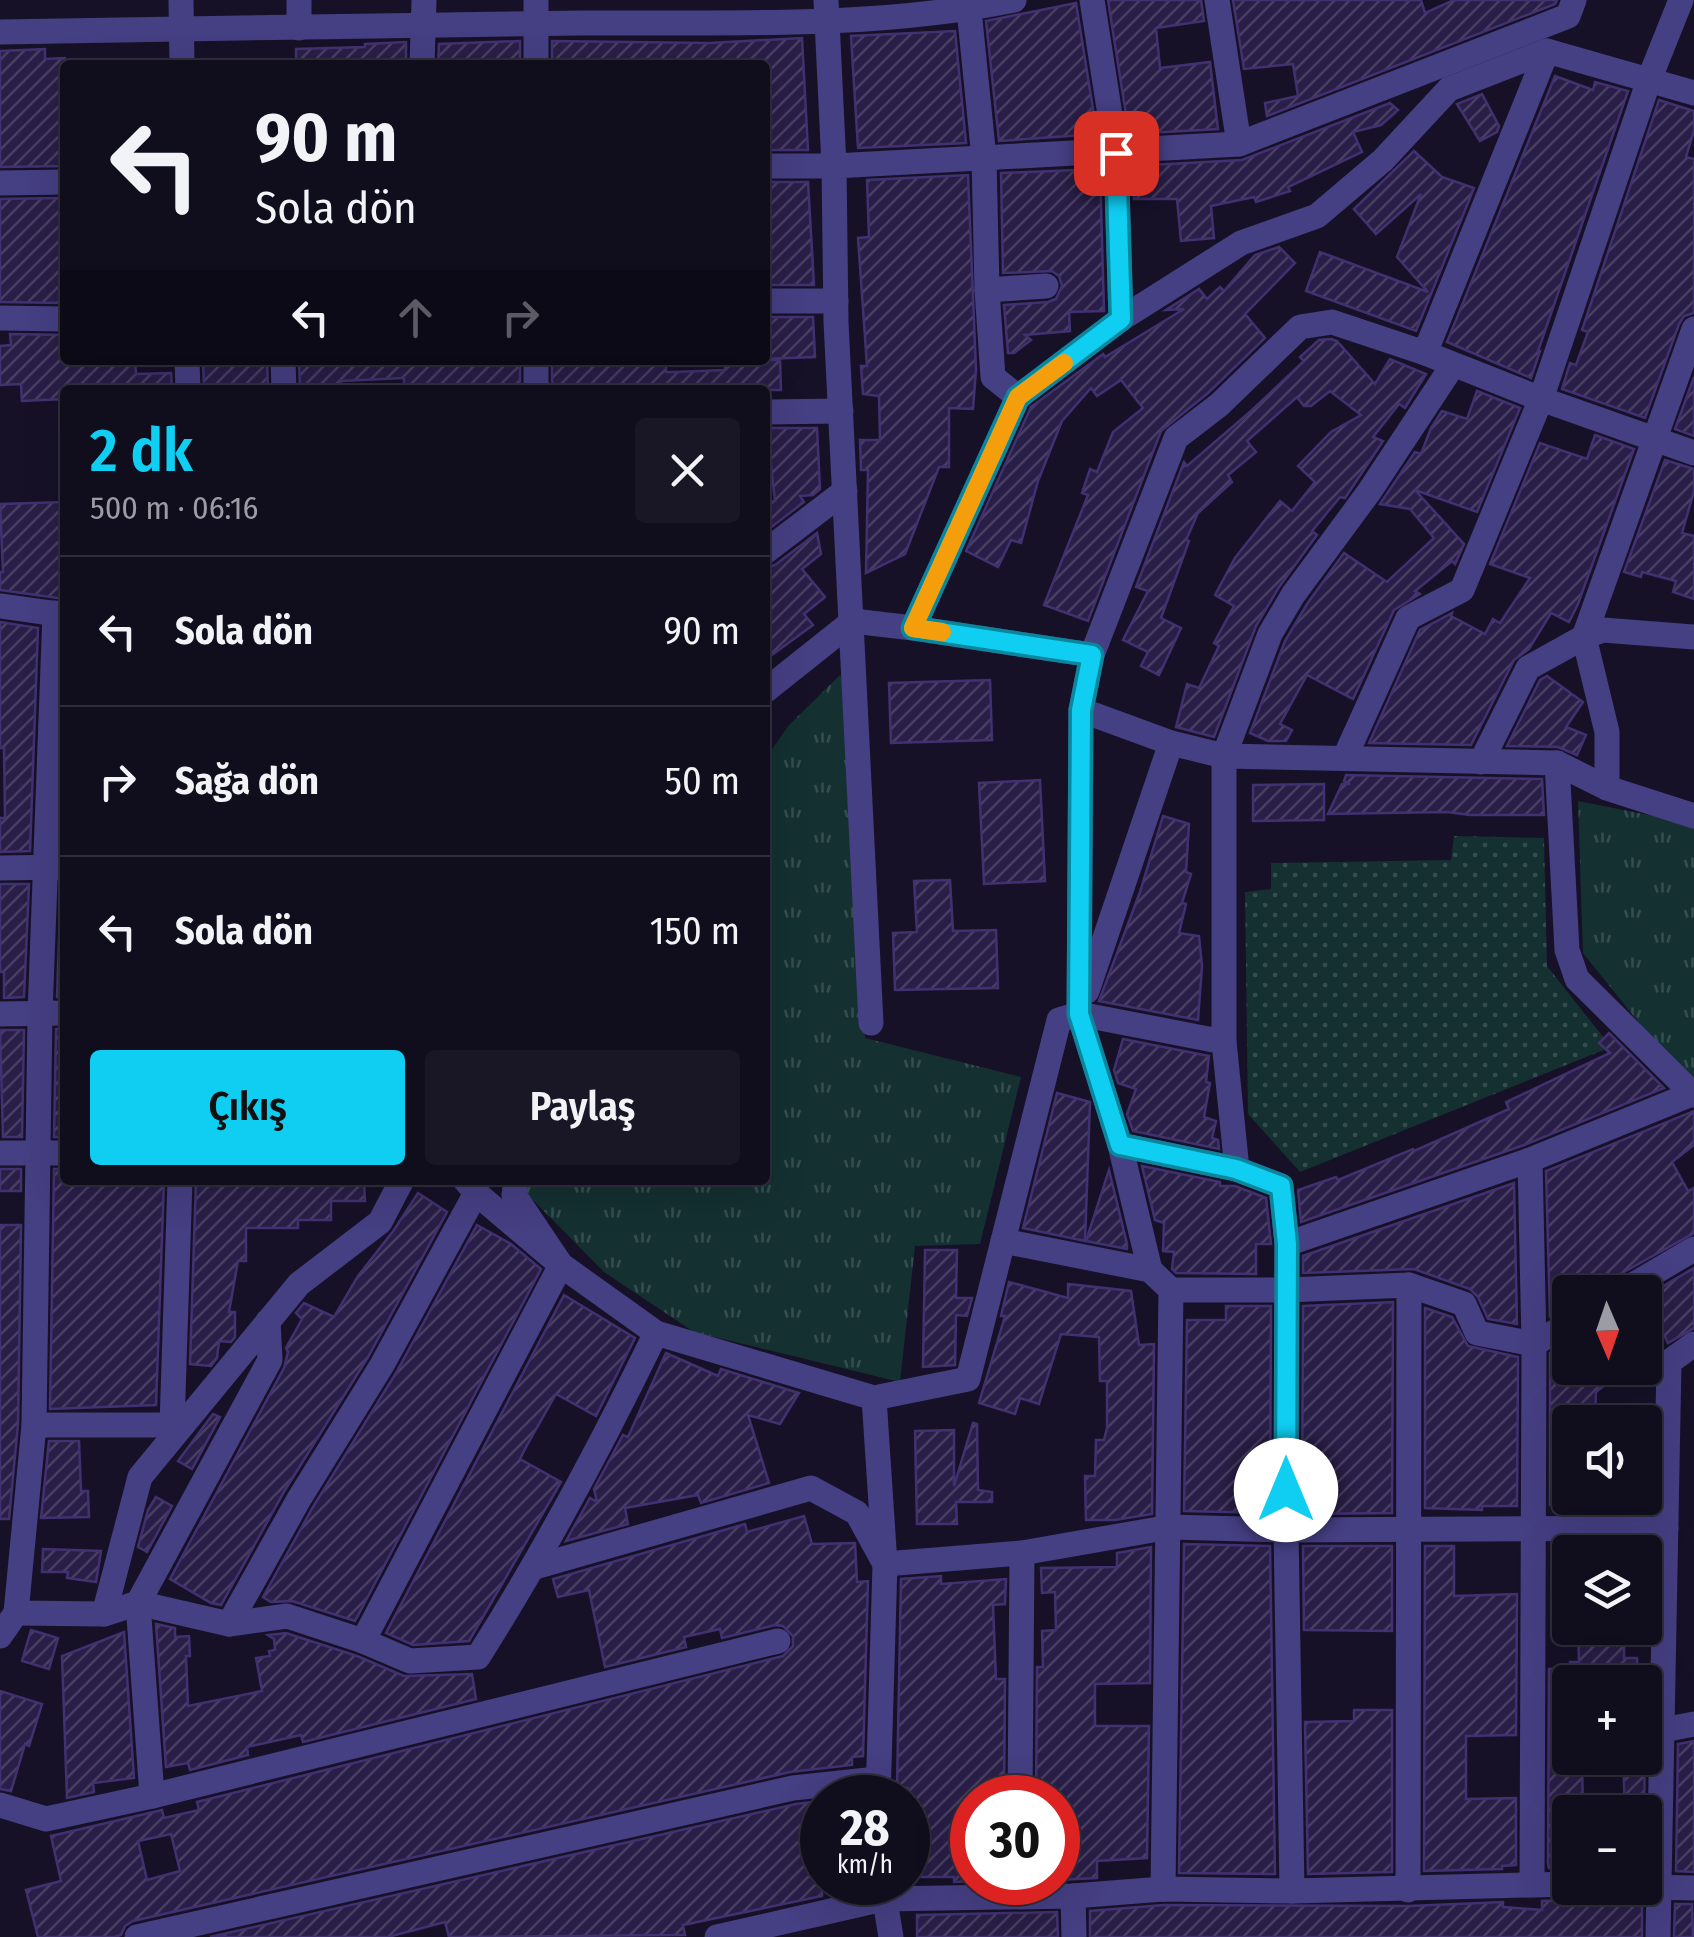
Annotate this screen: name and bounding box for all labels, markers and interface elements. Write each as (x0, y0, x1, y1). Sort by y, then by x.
text: 90 m (255, 96, 397, 180)
icon: left (90, 100, 220, 230)
pin (1074, 111, 1159, 196)
icon: arrive (1089, 126, 1144, 181)
text: Sola dön (255, 181, 417, 235)
icon: left (283, 290, 338, 345)
icon: ahead (388, 290, 443, 345)
icon: right (493, 290, 548, 345)
text: 2 dk (90, 415, 193, 487)
button: close (635, 418, 740, 523)
text: 500 m · 06:16 (90, 489, 258, 527)
icon: left (90, 604, 145, 659)
text: Sola dön (175, 608, 313, 654)
text: 90 m (664, 608, 740, 654)
icon: right (90, 754, 145, 809)
text: Sağa dön (175, 758, 319, 804)
text: 50 m (665, 758, 740, 804)
icon: left (90, 904, 145, 959)
text: Sola dön (175, 908, 313, 954)
text: 150 m (650, 908, 740, 954)
button: Çıkış (90, 1050, 405, 1165)
button: Paylaş (425, 1050, 740, 1165)
north arrow (1552, 1275, 1662, 1385)
map controls (1552, 1275, 1662, 1905)
button: sound (1552, 1405, 1662, 1515)
position arrow (1234, 1438, 1338, 1542)
button: layers (1552, 1535, 1662, 1645)
button: + (1552, 1665, 1662, 1775)
speed limit sign: 30 (950, 1775, 1080, 1905)
button: − (1552, 1795, 1662, 1905)
text: 28 (840, 1798, 890, 1858)
text: km/h (837, 1850, 893, 1880)

